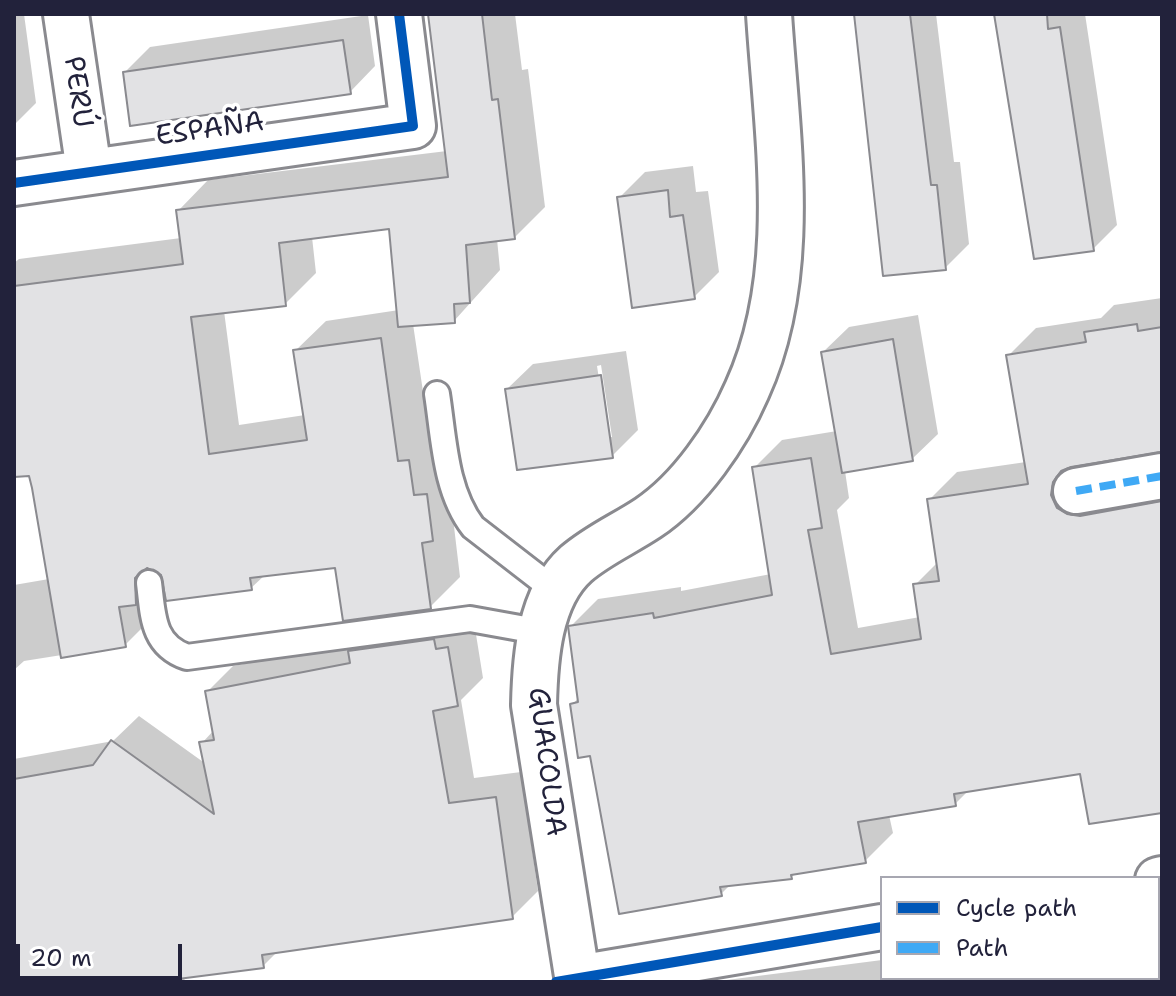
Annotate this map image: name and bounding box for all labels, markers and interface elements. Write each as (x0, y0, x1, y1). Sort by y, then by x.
street label: PERÚ (55, 54, 99, 130)
street label: ESPAÑA (154, 106, 266, 154)
street label: GUACOLDA (520, 686, 572, 838)
legend (880, 876, 1160, 980)
text: Cycle path (956, 892, 1077, 924)
scale bar (20, 928, 186, 978)
text: Path (956, 932, 1008, 964)
text: 20 m (30, 942, 92, 974)

